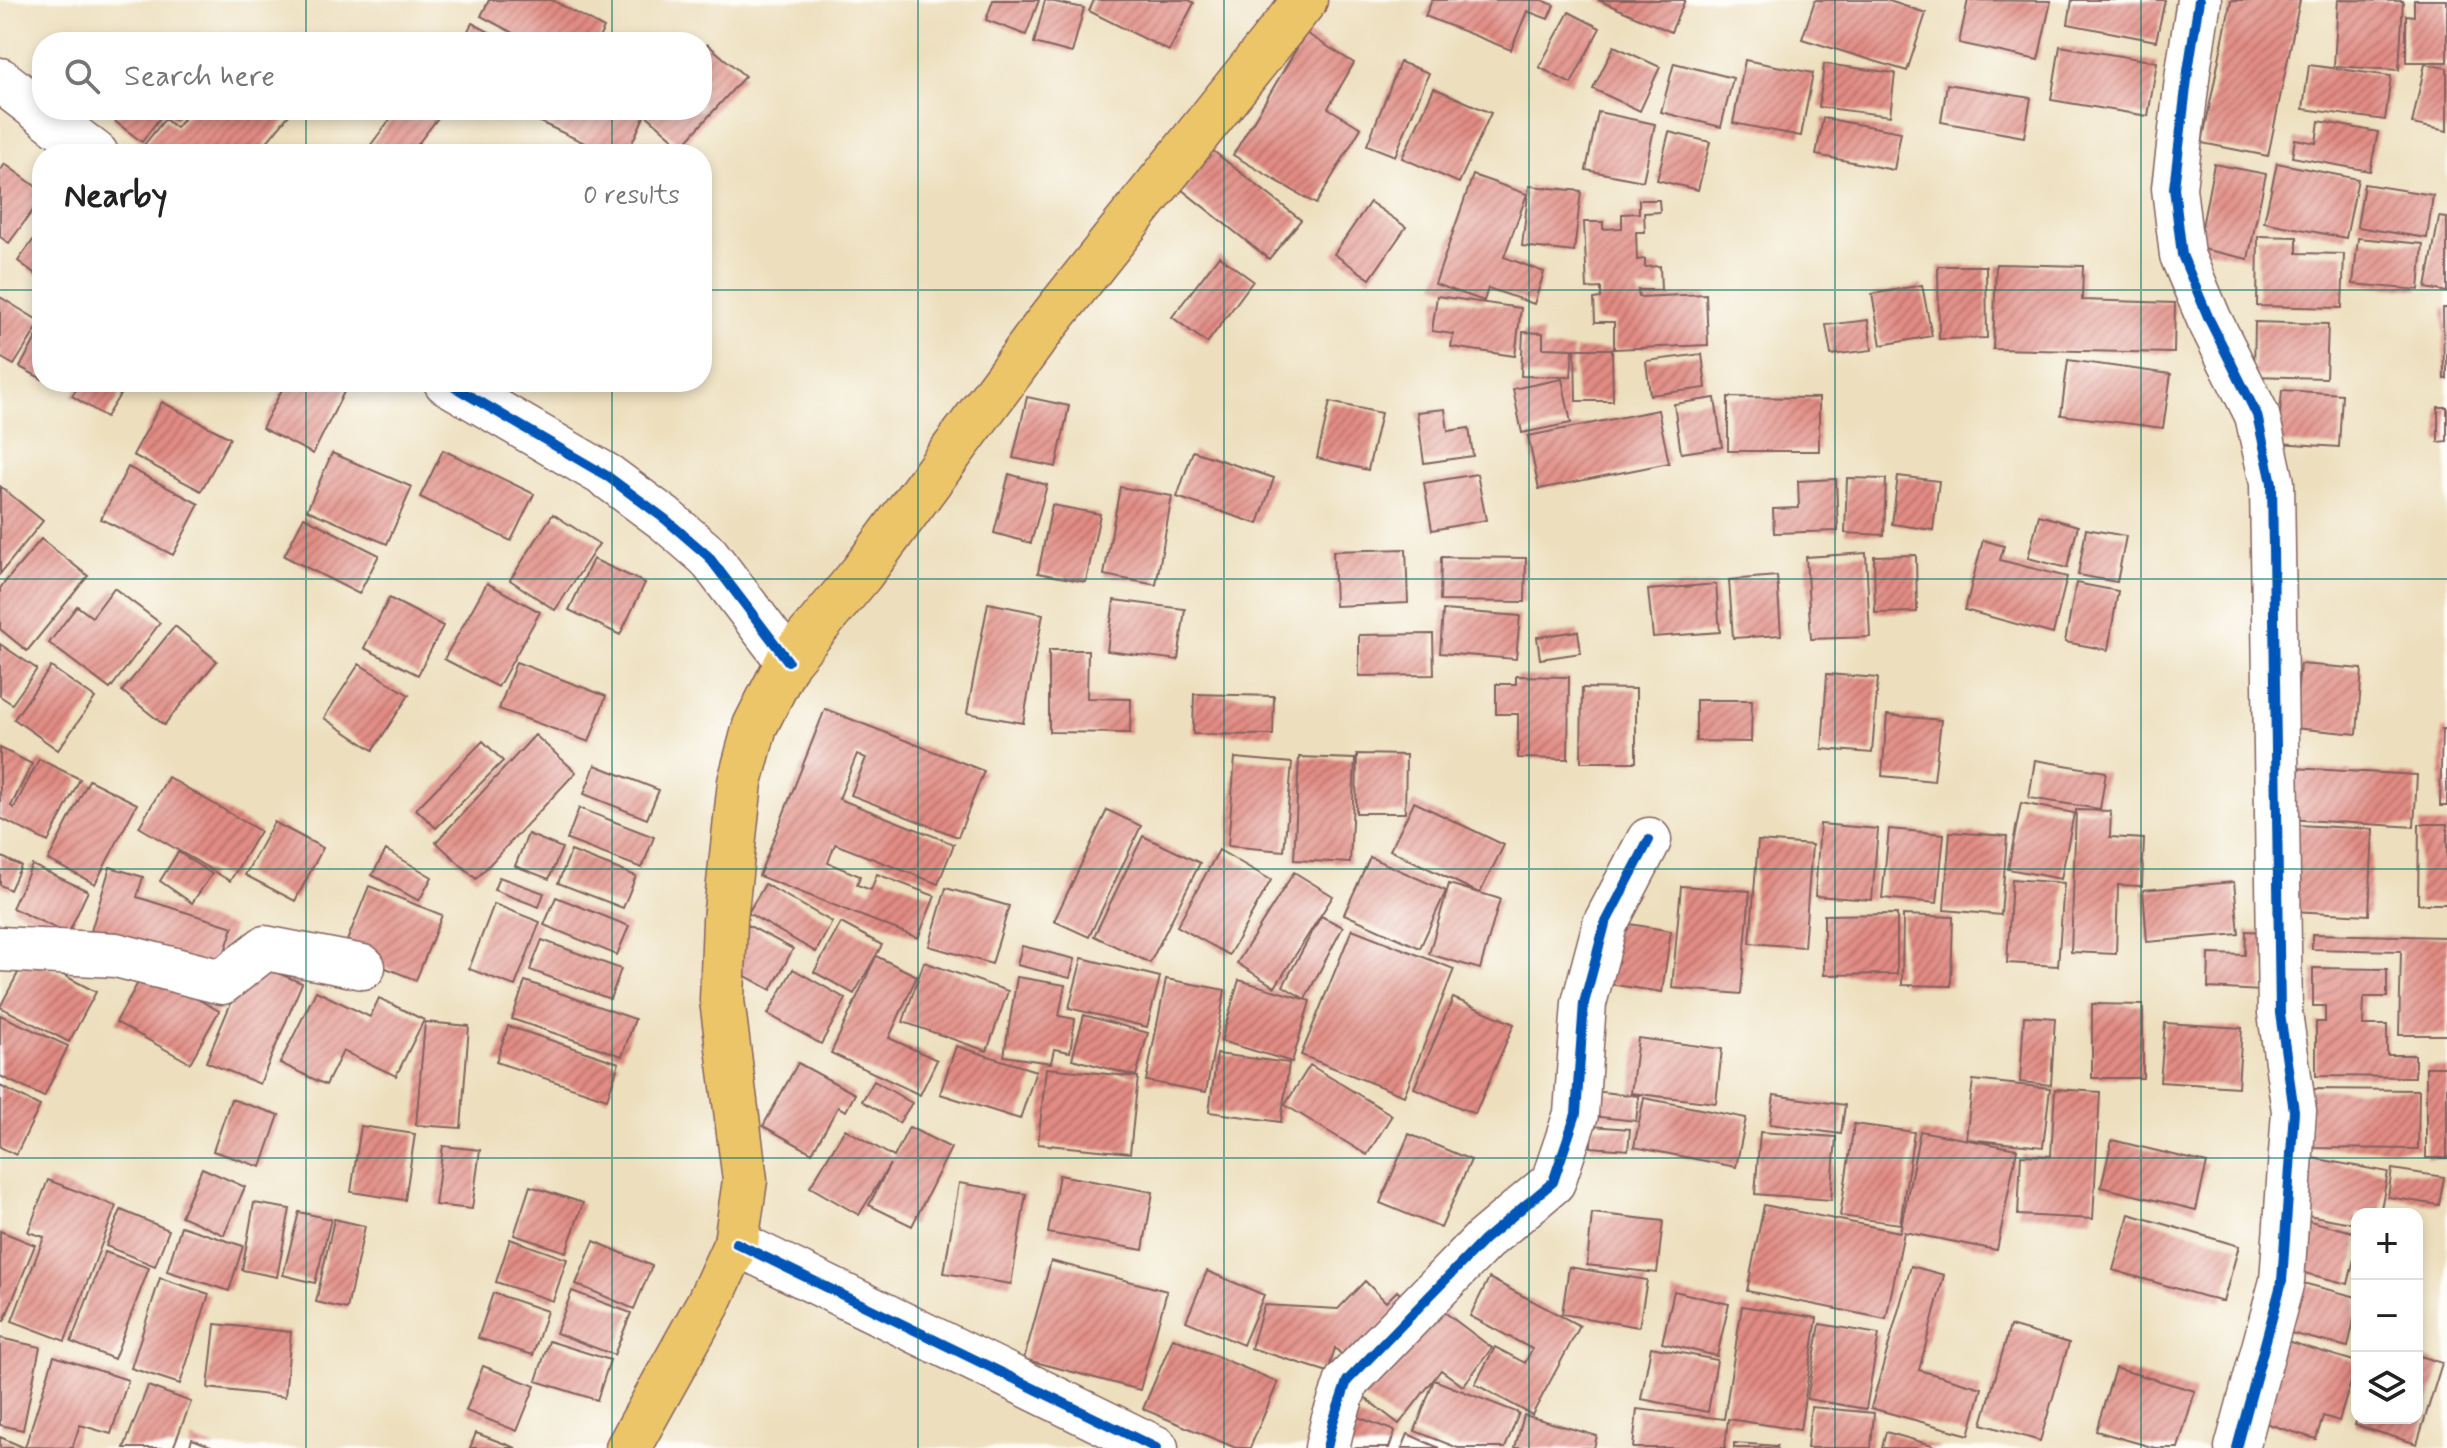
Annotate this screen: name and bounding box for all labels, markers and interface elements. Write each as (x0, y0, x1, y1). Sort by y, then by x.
search box (32, 32, 712, 120)
icon: search (60, 54, 104, 98)
text: Search here (124, 57, 275, 96)
text: Nearby (64, 174, 168, 219)
text: 0 results (583, 179, 680, 213)
map controls (2351, 1208, 2423, 1424)
button: + (2351, 1208, 2423, 1280)
button: − (2351, 1280, 2423, 1352)
button: layers (2351, 1352, 2423, 1424)

